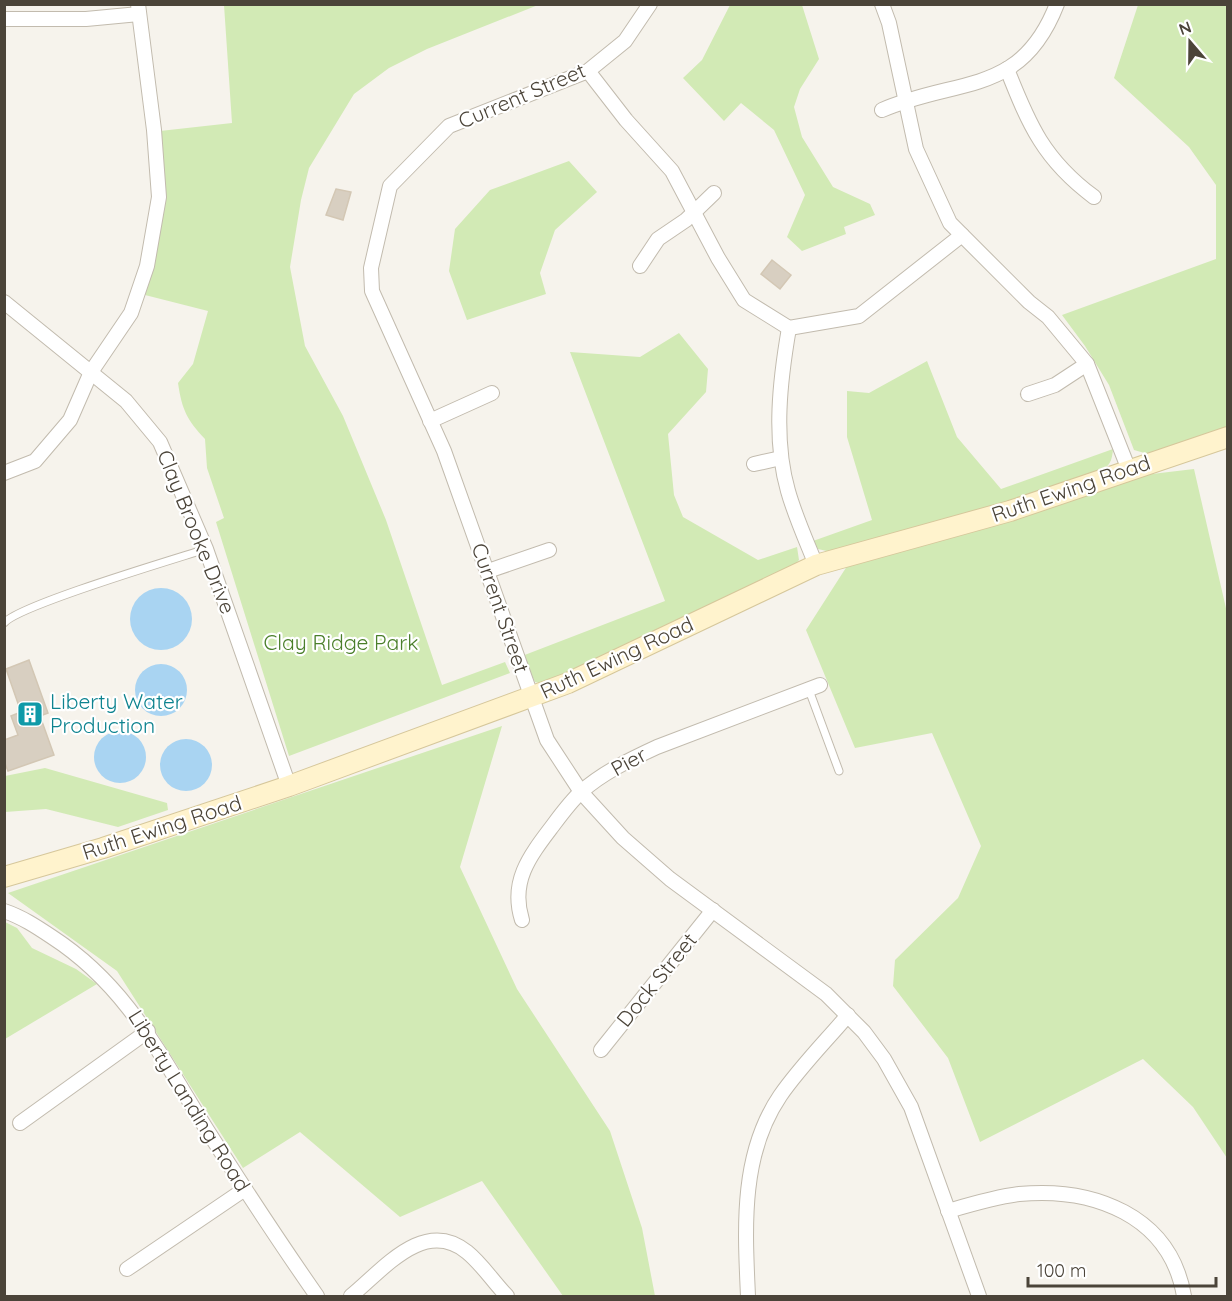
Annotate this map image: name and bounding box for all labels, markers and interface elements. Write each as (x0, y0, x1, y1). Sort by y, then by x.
north arrow (1160, 12, 1220, 72)
text: N (1176, 16, 1194, 39)
street label: Current Street (454, 57, 589, 134)
street label: Clay Brooke Drive (152, 446, 242, 617)
street label: Ruth Ewing Road (988, 449, 1153, 527)
street label: Current Street (467, 539, 535, 676)
street label: Ruth Ewing Road (536, 610, 697, 704)
park label: Clay Ridge Park (264, 629, 418, 655)
place label: Liberty Water Production (50, 688, 183, 738)
building icon: Liberty Water Production (15, 699, 45, 729)
street label: Pier (606, 741, 651, 781)
street label: Ruth Ewing Road (79, 789, 245, 865)
street label: Dock Street (610, 927, 702, 1032)
street label: Liberty Landing Road (123, 1005, 256, 1196)
scale bar (1028, 1250, 1216, 1288)
text: 100 m (1037, 1259, 1086, 1282)

